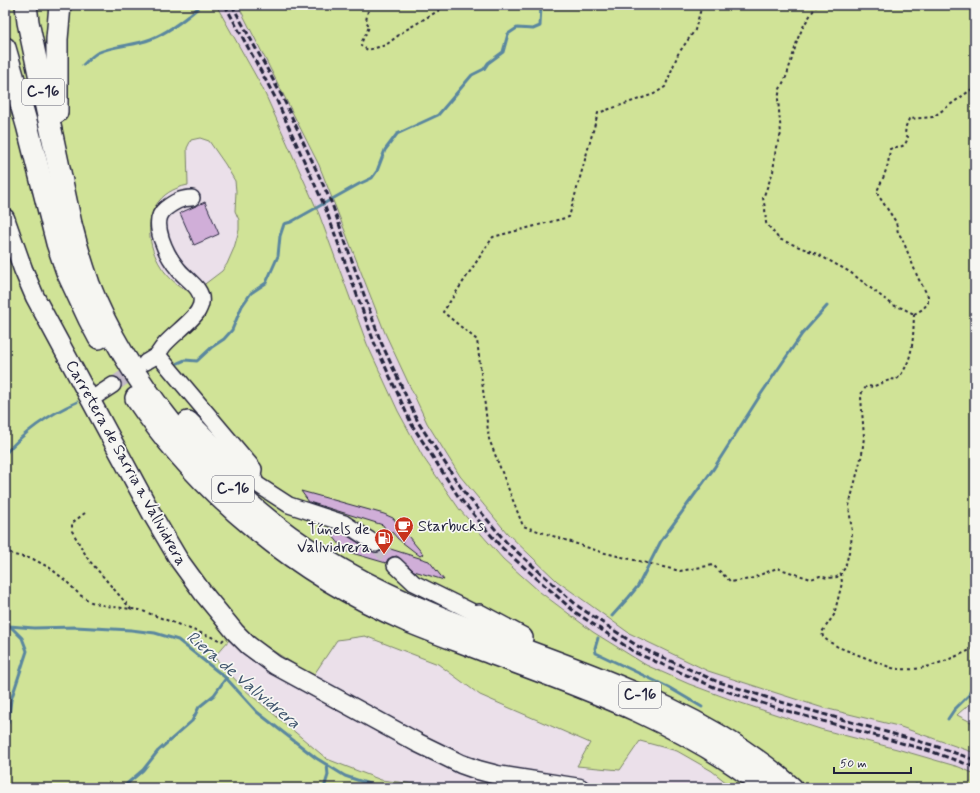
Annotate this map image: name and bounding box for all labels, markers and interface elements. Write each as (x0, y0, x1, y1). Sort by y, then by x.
road number: C-16 (22, 79, 64, 105)
street label: Carretera de Sarria a Vallvidrera (61, 356, 191, 570)
road number: C-16 (212, 476, 254, 502)
cafe icon: Starbucks (393, 515, 415, 543)
place label: Starbucks (418, 516, 484, 537)
place label: Túnels de Vallvidrera (297, 519, 370, 558)
fuel station icon: Túnels de Vallvidrera (373, 527, 395, 555)
water label: Riera de Vallvidrera (182, 626, 305, 734)
road number: C-16 (619, 682, 661, 708)
scale bar (834, 749, 911, 775)
text: 50 m (840, 756, 867, 772)

